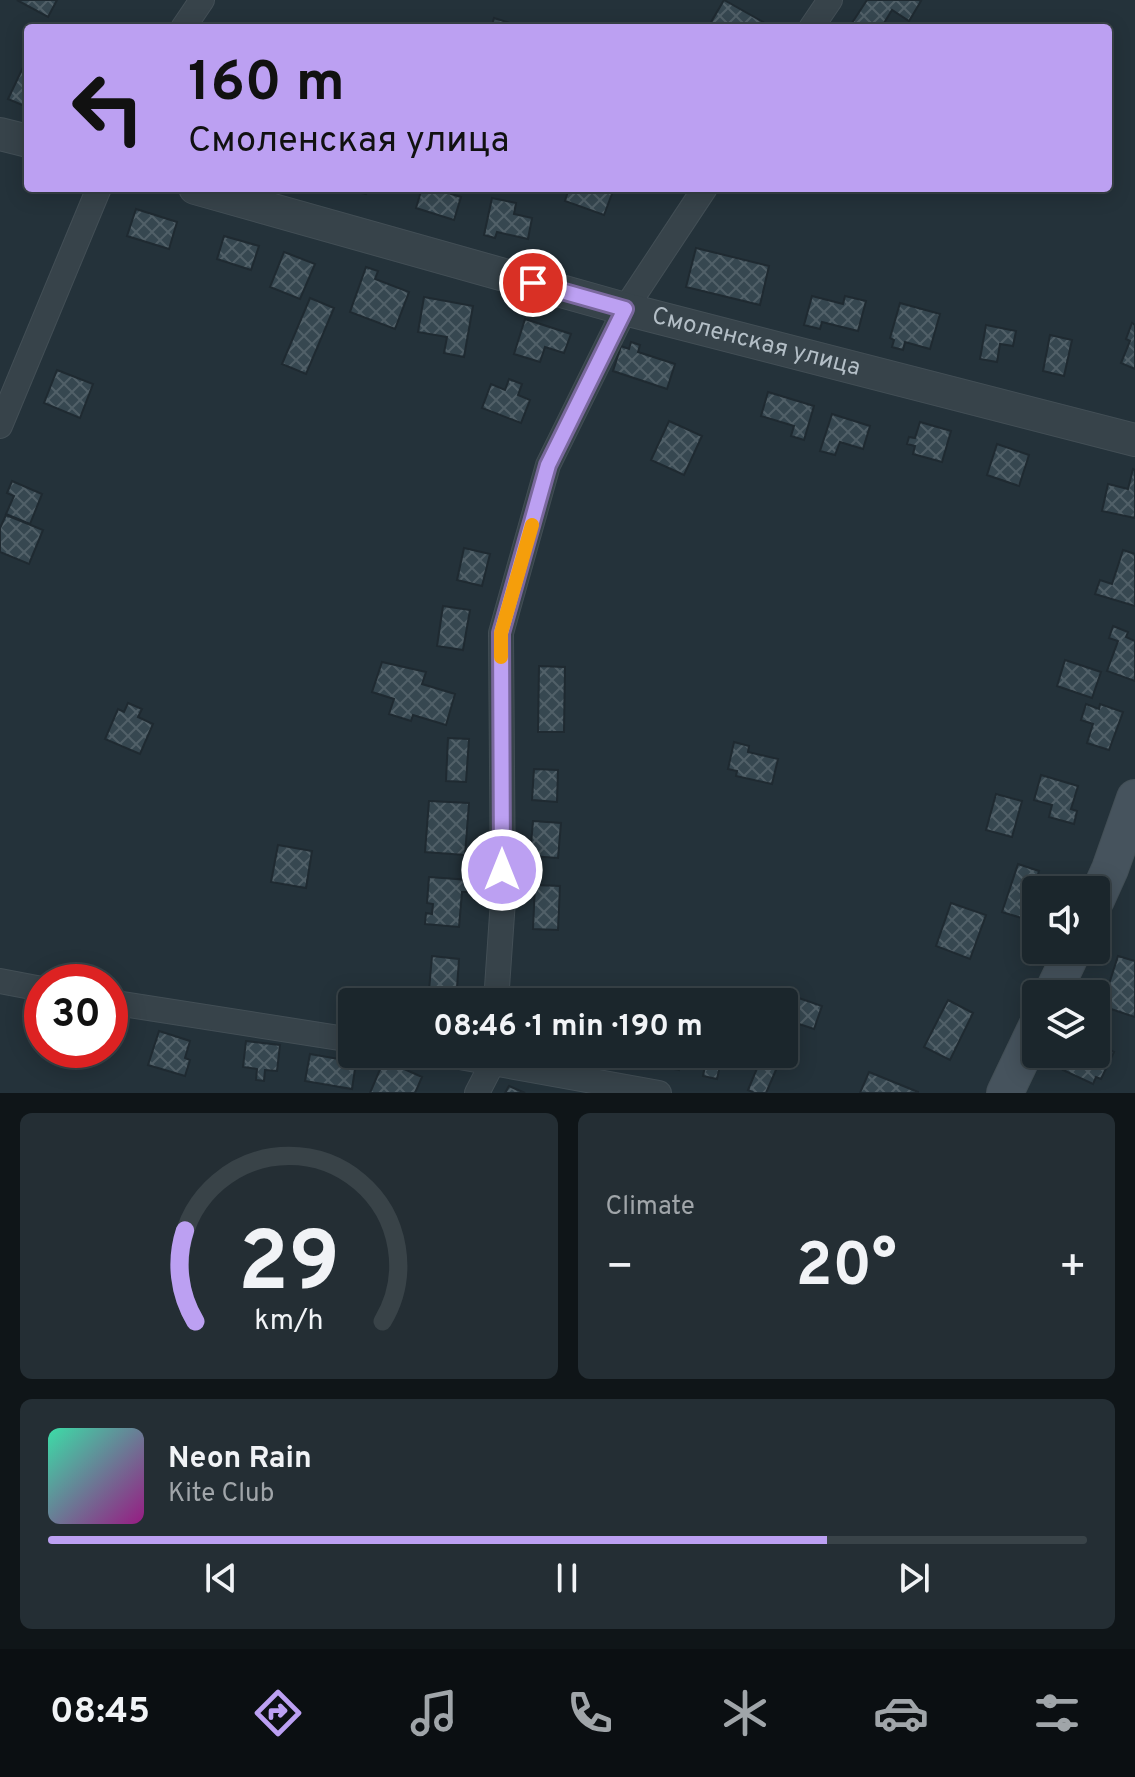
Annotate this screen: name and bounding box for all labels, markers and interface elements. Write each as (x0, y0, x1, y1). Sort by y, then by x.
text: 160 m (188, 50, 345, 120)
icon: left (56, 56, 160, 160)
text: Смоленская улица (188, 119, 509, 165)
pin (499, 249, 567, 317)
icon: arrive (511, 261, 555, 305)
street label: Смоленская улица (649, 301, 864, 384)
position arrow (460, 828, 544, 912)
map controls (1022, 876, 1110, 1068)
button: sound (1022, 876, 1110, 964)
speed limit sign: 30 (24, 964, 128, 1068)
button: layers (1022, 980, 1110, 1068)
text: 08:46 · 1 min · 190 m (433, 1009, 703, 1046)
text: Climate (606, 1191, 695, 1224)
text: 29 (238, 1215, 340, 1320)
text: 20° (796, 1231, 897, 1307)
text: − (606, 1241, 634, 1297)
text: + (1059, 1241, 1087, 1297)
text: km/h (254, 1304, 323, 1340)
text: Neon Rain (168, 1441, 312, 1478)
text: Kite Club (168, 1478, 274, 1511)
icon: previous (199, 1556, 243, 1600)
icon: pause (545, 1556, 589, 1600)
icon: next (892, 1556, 936, 1600)
icon: directions (250, 1685, 306, 1741)
icon: music (406, 1685, 462, 1741)
icon: phone (562, 1685, 618, 1741)
icon: climate (717, 1685, 773, 1741)
icon: car (873, 1685, 929, 1741)
icon: filters (1029, 1685, 1085, 1741)
text: 08:45 (50, 1690, 150, 1736)

